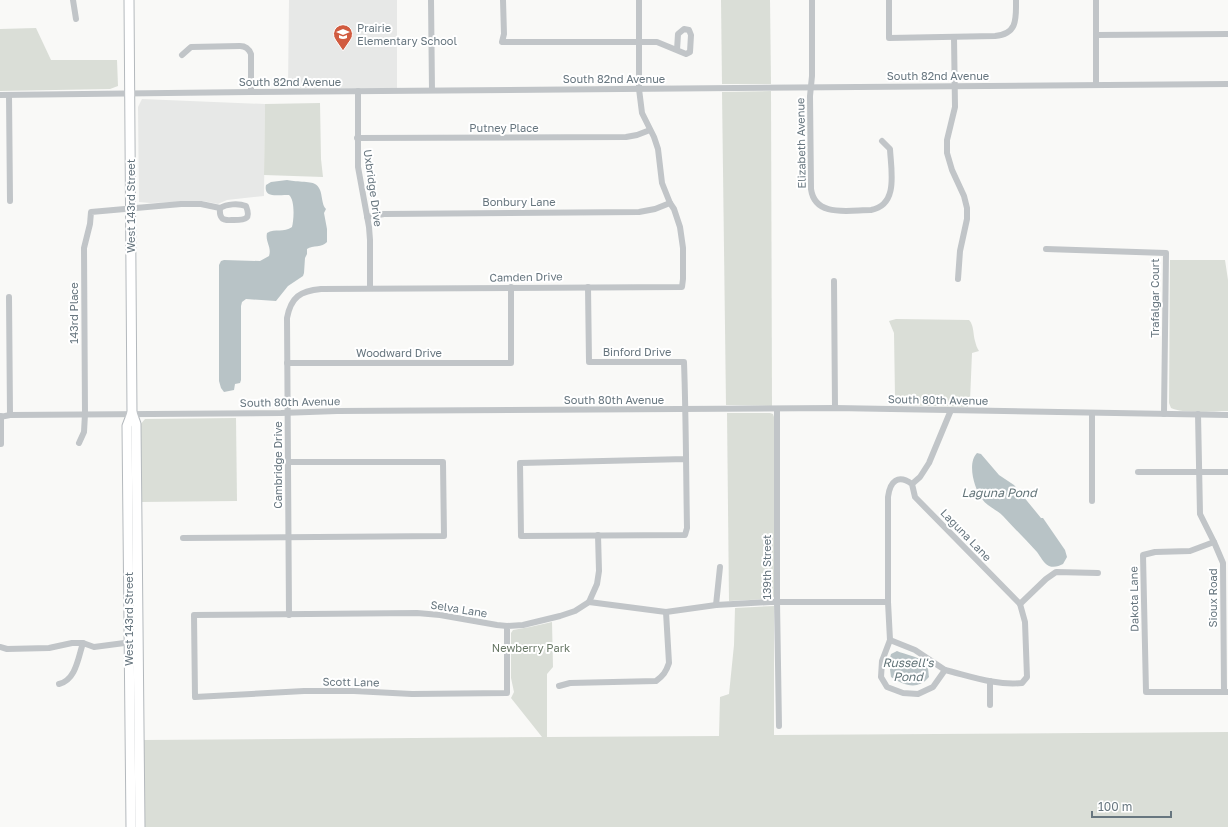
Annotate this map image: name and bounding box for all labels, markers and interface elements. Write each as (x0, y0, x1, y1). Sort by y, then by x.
place label: Prairie Elementary School (357, 21, 457, 47)
school or university icon: Prairie Elementary School (332, 23, 354, 51)
street label: South 82nd Avenue (887, 69, 989, 82)
street label: South 82nd Avenue (563, 72, 665, 85)
street label: South 82nd Avenue (239, 75, 341, 88)
street label: Elizabeth Avenue (793, 97, 808, 189)
street label: Putney Place (469, 121, 539, 134)
street label: Uxbridge Drive (362, 148, 385, 227)
street label: West 143rd Street (124, 159, 137, 253)
street label: Bonbury Lane (482, 195, 556, 208)
street label: Trafalgar Court (1148, 258, 1161, 338)
street label: Camden Drive (489, 269, 563, 284)
street label: 143rd Place (67, 282, 80, 344)
street label: Binford Drive (603, 345, 671, 358)
street label: Woodward Drive (356, 346, 442, 359)
street label: South 80th Avenue (888, 392, 988, 407)
street label: South 80th Avenue (564, 393, 664, 406)
street label: South 80th Avenue (240, 394, 340, 409)
street label: Cambridge Drive (271, 421, 284, 509)
water label: Laguna Pond (961, 485, 1038, 500)
street label: Laguna Lane (938, 506, 994, 563)
street label: 139th Street (760, 535, 773, 599)
street label: Dakota Lane (1126, 566, 1141, 632)
street label: Sioux Road (1206, 569, 1219, 628)
street label: West 143rd Street (122, 572, 135, 666)
street label: Selva Lane (430, 598, 488, 619)
park label: Newberry Park (492, 641, 570, 654)
water label: Russell's Pond (882, 655, 934, 684)
street label: Scott Lane (322, 675, 380, 688)
scale bar (1092, 793, 1171, 819)
text: 100 m (1098, 799, 1132, 814)

